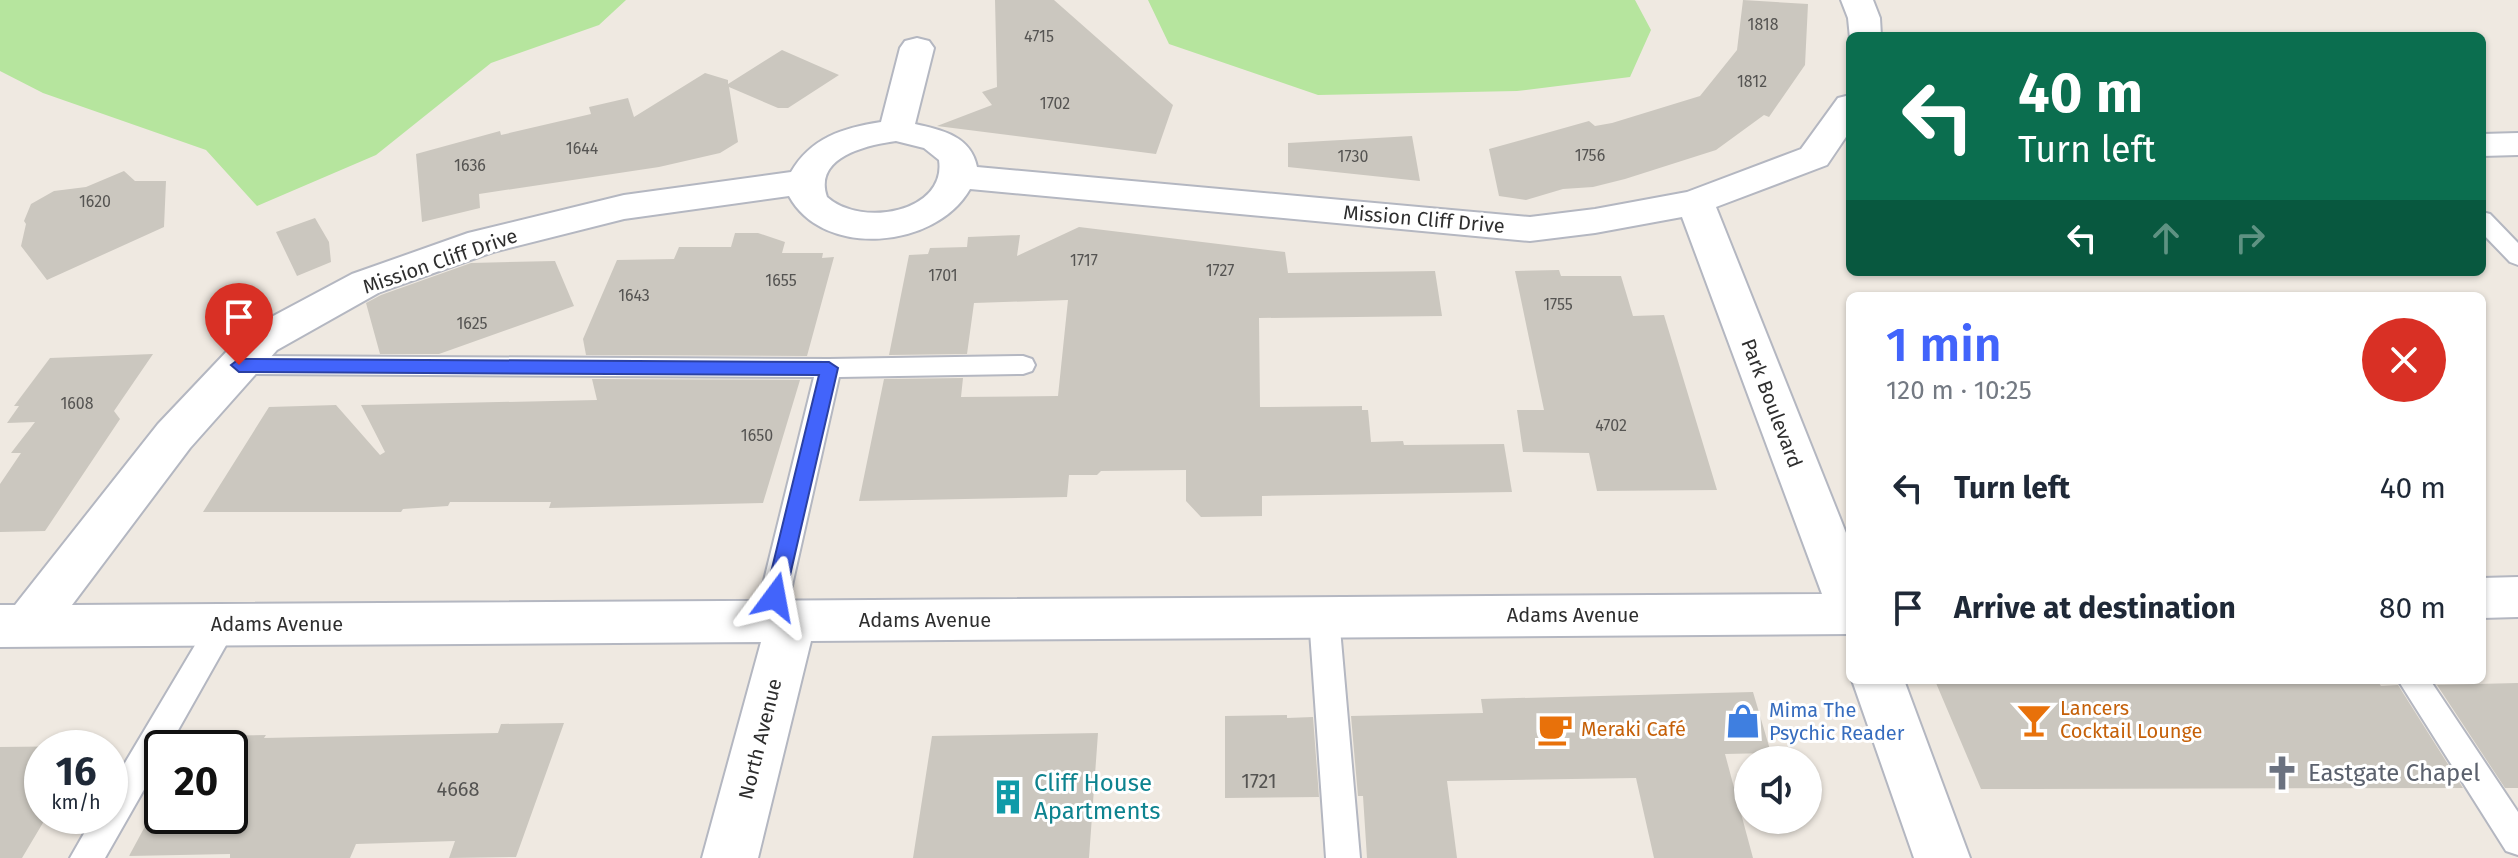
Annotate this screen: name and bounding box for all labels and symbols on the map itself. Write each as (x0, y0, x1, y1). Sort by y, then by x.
house number: 1818 (1747, 15, 1779, 34)
house number: 4715 (1024, 27, 1054, 46)
house number: 1812 (1737, 72, 1767, 91)
house number: 1702 (1040, 94, 1070, 113)
house number: 1644 (566, 139, 599, 158)
house number: 1756 (1575, 146, 1605, 165)
house number: 1730 (1338, 147, 1368, 166)
house number: 1636 (454, 156, 486, 175)
house number: 1620 (79, 192, 111, 211)
street label: Mission Cliff Drive (1342, 200, 1506, 238)
street label: Mission Cliff Drive (359, 223, 521, 299)
house number: 1717 (1070, 251, 1098, 270)
house number: 1727 (1206, 261, 1234, 280)
house number: 1701 (928, 266, 958, 285)
house number: 1655 (765, 271, 797, 290)
pin (205, 283, 273, 365)
house number: 1643 (618, 286, 650, 305)
house number: 1755 (1543, 295, 1573, 314)
house number: 1625 (456, 314, 488, 333)
street label: Park Boulevard (1736, 335, 1808, 471)
house number: 1608 (60, 394, 94, 413)
house number: 4702 (1595, 416, 1627, 435)
house number: 1650 (741, 426, 773, 445)
position arrow (733, 555, 817, 639)
street label: Adams Avenue (1507, 603, 1639, 627)
street label: Adams Avenue (859, 608, 991, 632)
street label: Adams Avenue (211, 612, 343, 636)
street label: North Avenue (733, 676, 787, 802)
place label: Lancers Cocktail Lounge (2060, 696, 2203, 743)
place label: Mima The Psychic Reader (1769, 698, 1905, 745)
bar icon: Lancers Cocktail Lounge (2015, 701, 2053, 739)
shop icon: Mima The Psychic Reader (1724, 702, 1762, 740)
cafe icon: Meraki Café (1536, 710, 1574, 748)
place label: Meraki Café (1581, 717, 1686, 741)
speed limit sign: 20 (144, 730, 248, 834)
church icon: Eastgate Chapel (2263, 754, 2301, 792)
place label: Eastgate Chapel (2308, 759, 2480, 787)
place label: Cliff House Apartments (1034, 769, 1160, 825)
house number: 1721 (1241, 769, 1277, 793)
house number: 4668 (437, 777, 479, 801)
building icon: Cliff House Apartments (989, 778, 1027, 816)

